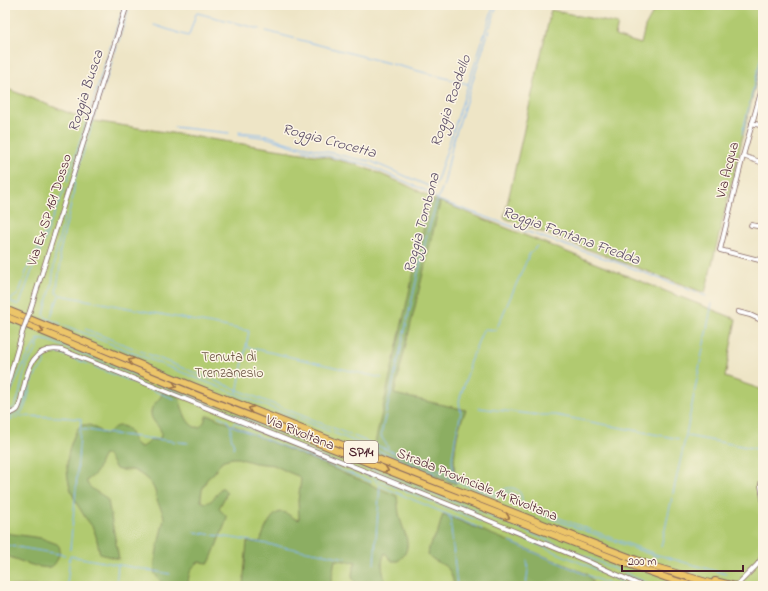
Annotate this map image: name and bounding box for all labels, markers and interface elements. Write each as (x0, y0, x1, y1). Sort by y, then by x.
water label: Roggia Busca (62, 46, 111, 135)
water label: Roggia Roadello (425, 51, 478, 150)
water label: Roggia Crocetta (279, 118, 379, 165)
street label: Via Acqua (711, 140, 745, 201)
street label: Via Ex SP 161 Dosso (22, 151, 78, 270)
water label: Roggia Tombona (398, 170, 447, 276)
water label: Roggia Fontana Fredda (499, 201, 644, 272)
one-way arrow (37, 327, 44, 335)
park label: Tenuta di Trenzanesio (194, 347, 264, 384)
one-way arrow (127, 357, 134, 365)
one-way arrow (171, 381, 178, 389)
one-way arrow (248, 405, 255, 413)
street label: Via Rivoltana (262, 409, 338, 456)
road number: SP14 (344, 441, 378, 463)
street label: Strada Provinciale 14 Rivoltana (393, 443, 561, 527)
one-way arrow (383, 465, 390, 473)
one-way arrow (504, 512, 511, 520)
scale bar (622, 547, 743, 573)
text: 200 m (628, 553, 657, 571)

